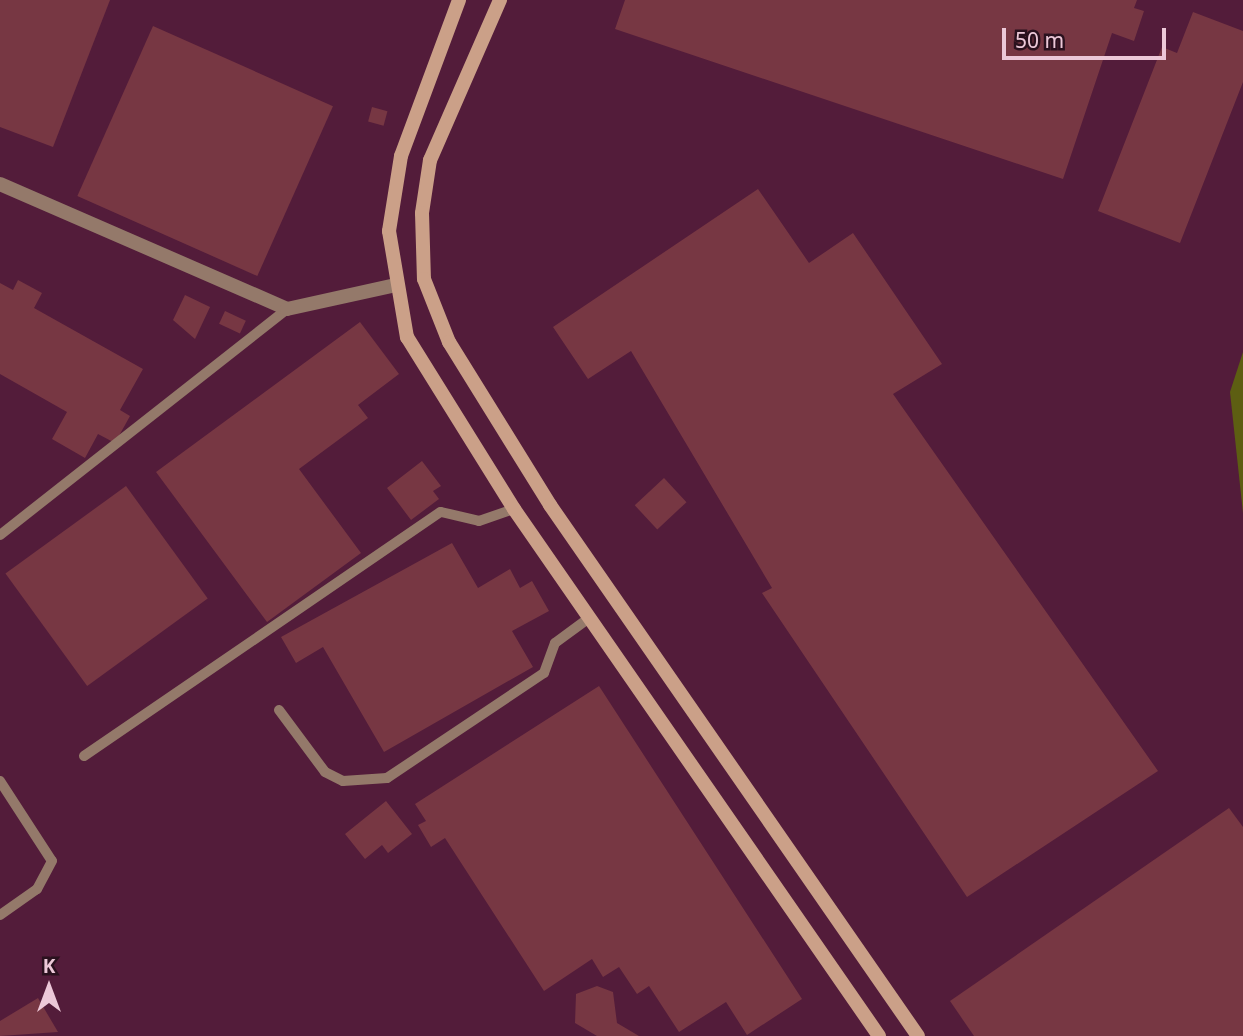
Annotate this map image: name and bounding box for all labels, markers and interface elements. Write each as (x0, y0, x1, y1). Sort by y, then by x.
scale bar (1005, 14, 1170, 58)
text: 50 m (1015, 26, 1064, 54)
north arrow (14, 952, 84, 1022)
text: K (43, 953, 55, 979)

